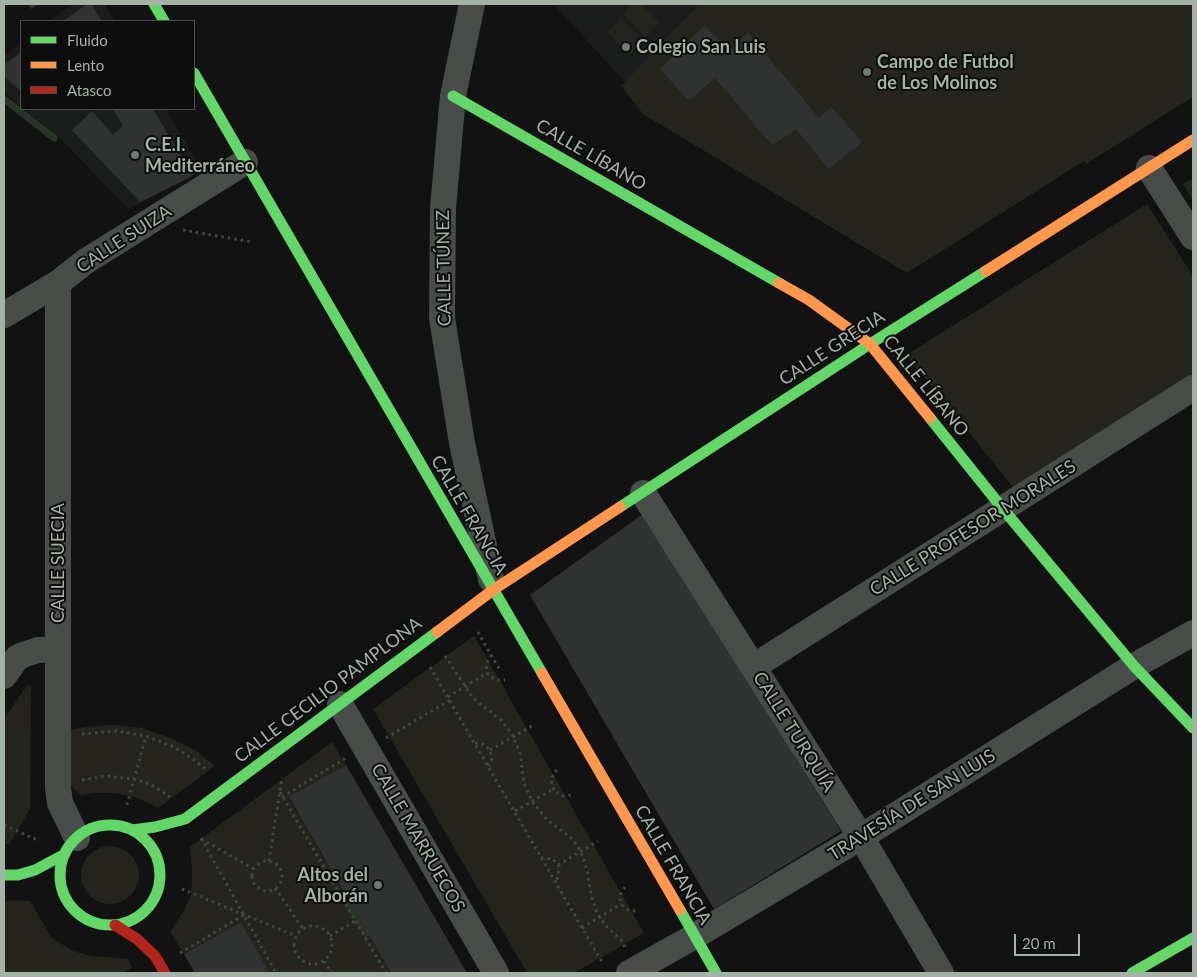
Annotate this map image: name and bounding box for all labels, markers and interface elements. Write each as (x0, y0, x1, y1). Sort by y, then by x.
legend (20, 20, 195, 110)
text: Fluido (67, 31, 108, 49)
place label: Colegio San Luis (636, 36, 766, 58)
marker: Colegio San Luis (620, 41, 632, 53)
place label: Campo de Futbol de Los Molinos (877, 51, 1014, 94)
text: Lento (67, 56, 104, 74)
marker: Campo de Futbol de Los Molinos (861, 66, 873, 78)
text: Atasco (67, 81, 112, 99)
street label: CALLE LÍBANO (532, 115, 650, 195)
place label: C.E.I. Mediterráneo (145, 134, 255, 176)
marker: C.E.I. Mediterráneo (129, 149, 141, 161)
street label: CALLE SUIZA (73, 200, 175, 278)
street label: CALLE TÚNEZ (432, 210, 456, 326)
street label: CALLE GRECIA (775, 306, 889, 390)
street label: CALLE LÍBANO (879, 331, 973, 441)
street label: CALLE FRANCIA (426, 451, 512, 579)
street label: CALLE PROFESOR MORALES (866, 456, 1080, 600)
street label: CALLE SUECIA (47, 503, 69, 623)
street label: CALLE CECILIO PAMPLONA (230, 613, 426, 767)
street label: CALLE TURQUÍA (748, 668, 840, 796)
street label: TRAVESÍA DE SAN LUIS (824, 745, 1000, 865)
street label: CALLE MARRUECOS (367, 760, 469, 916)
street label: CALLE FRANCIA (630, 801, 716, 929)
place label: Altos del Alborán (297, 864, 368, 906)
marker: Altos del Alborán (372, 879, 384, 891)
scale bar (1017, 924, 1083, 956)
text: 20 m (1022, 934, 1056, 952)

